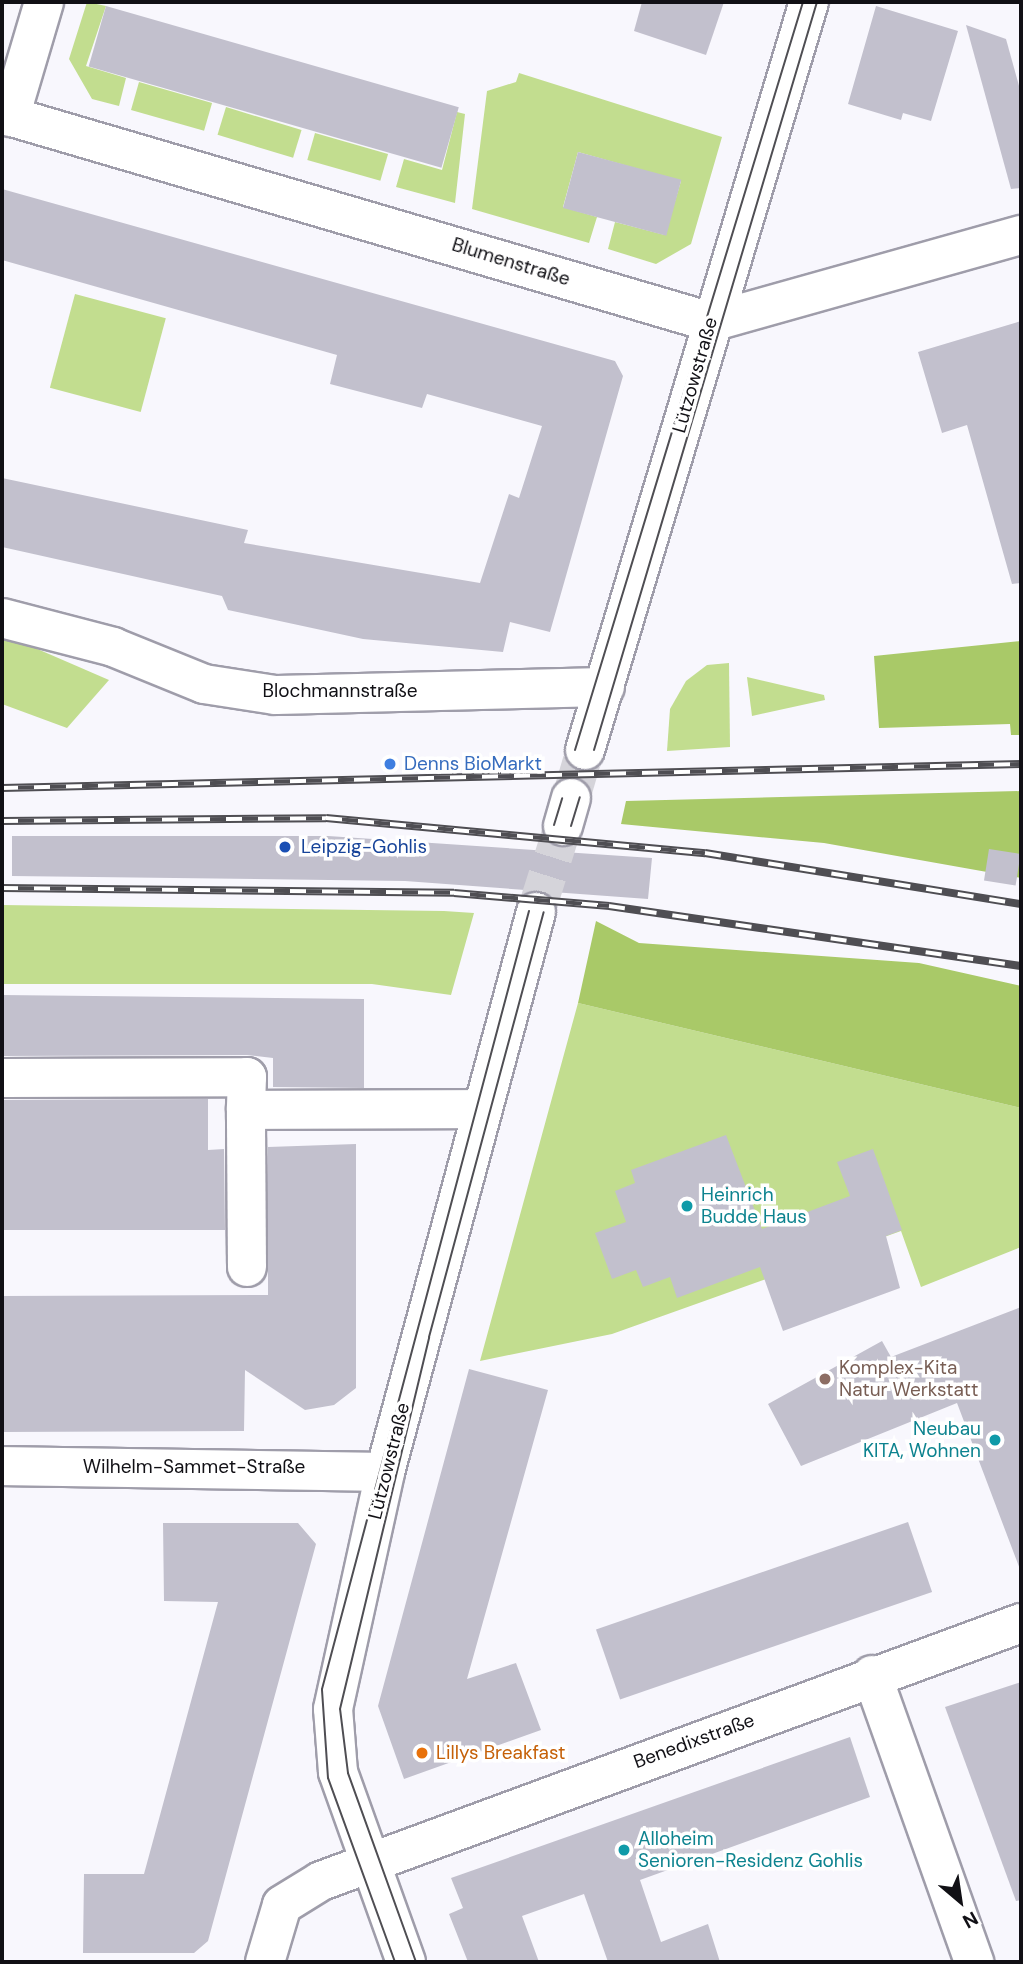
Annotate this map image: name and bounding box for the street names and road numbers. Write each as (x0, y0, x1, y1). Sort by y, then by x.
street label: Blumenstraße (449, 233, 573, 291)
street label: Lützowstraße (668, 314, 722, 436)
street label: Blochmannstraße (263, 680, 417, 702)
street label: Lützowstraße (363, 1400, 415, 1522)
street label: Wilhelm-Sammet-Straße (83, 1456, 305, 1478)
street label: Benedixstraße (630, 1709, 758, 1773)

